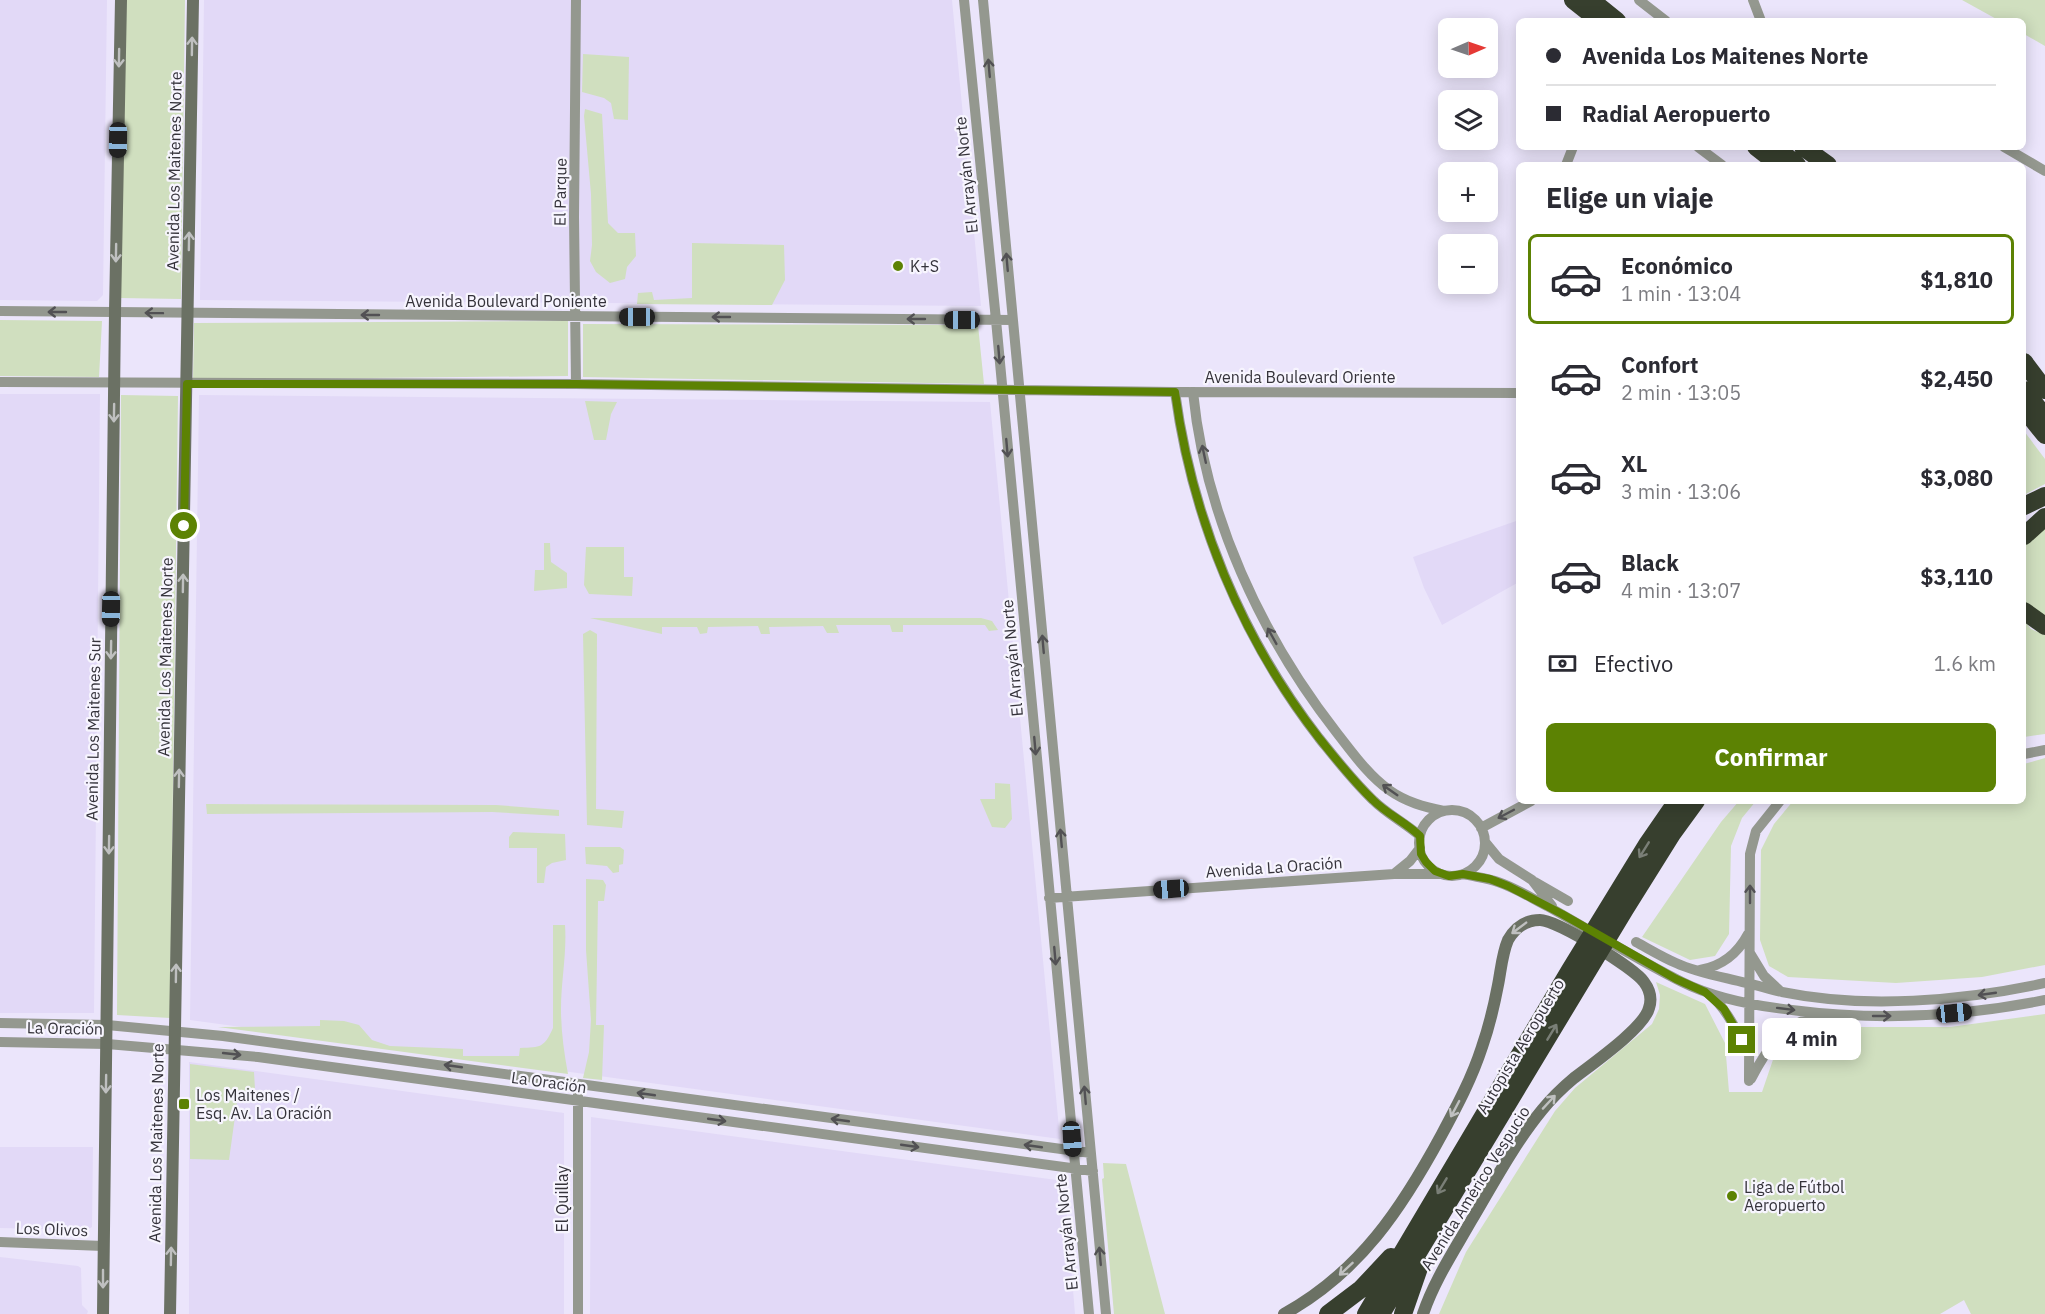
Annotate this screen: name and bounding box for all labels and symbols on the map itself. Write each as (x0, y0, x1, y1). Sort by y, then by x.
north arrow (1438, 18, 1498, 78)
one-way arrow (186, 37, 198, 57)
one-way arrow (114, 48, 125, 68)
one-way arrow (983, 59, 994, 78)
street label: Avenida Los Maitenes Norte (162, 71, 186, 271)
street label: El Arrayán Norte (950, 115, 982, 235)
car (109, 122, 127, 158)
street label: El Parque (549, 157, 571, 226)
one-way arrow (183, 232, 195, 252)
one-way arrow (110, 243, 122, 263)
one-way arrow (1001, 253, 1012, 273)
place label: K+S (910, 256, 939, 276)
marker: K+S (891, 259, 905, 273)
street label: Avenida Boulevard Poniente (405, 291, 607, 311)
one-way arrow (48, 306, 68, 318)
one-way arrow (144, 307, 164, 319)
car (619, 308, 655, 326)
one-way arrow (360, 309, 380, 321)
car (944, 311, 980, 329)
one-way arrow (712, 312, 732, 323)
one-way arrow (907, 313, 927, 325)
one-way arrow (993, 344, 1004, 364)
street label: Avenida Boulevard Oriente (1204, 367, 1396, 387)
one-way arrow (108, 402, 119, 422)
one-way arrow (1002, 437, 1013, 457)
one-way arrow (1197, 445, 1209, 464)
route start (170, 512, 197, 539)
street label: Avenida Los Maitenes Norte (153, 557, 177, 757)
one-way arrow (177, 573, 188, 593)
car (102, 591, 120, 627)
street label: El Arrayán Norte (997, 598, 1027, 717)
one-way arrow (1266, 627, 1278, 644)
one-way arrow (1037, 634, 1048, 654)
street label: Avenida Los Maitenes Sur (81, 637, 105, 821)
one-way arrow (105, 639, 117, 659)
one-way arrow (1030, 736, 1041, 756)
one-way arrow (173, 768, 185, 788)
one-way arrow (1382, 784, 1399, 796)
one-way arrow (1498, 809, 1516, 820)
one-way arrow (1055, 829, 1066, 848)
one-way arrow (103, 834, 115, 854)
one-way arrow (1638, 841, 1650, 857)
street label: Avenida La Oración (1205, 852, 1343, 882)
car (1152, 879, 1190, 899)
one-way arrow (1744, 885, 1756, 905)
one-way arrow (1512, 922, 1528, 934)
one-way arrow (1050, 945, 1061, 965)
one-way arrow (170, 963, 182, 983)
street label: Autopista Aeropuerto (1472, 975, 1568, 1117)
one-way arrow (1978, 988, 1998, 999)
car (1935, 1002, 1973, 1024)
one-way arrow (1776, 1004, 1796, 1015)
one-way arrow (1871, 1010, 1891, 1022)
street label: La Oración (27, 1017, 103, 1039)
callout: 4 min (1763, 1019, 1862, 1061)
one-way arrow (1546, 1024, 1558, 1041)
route end (1728, 1026, 1755, 1053)
street label: Avenida Los Maitenes Norte (144, 1043, 168, 1243)
one-way arrow (222, 1049, 242, 1060)
one-way arrow (444, 1061, 464, 1072)
street label: La Oración (510, 1067, 588, 1097)
one-way arrow (100, 1073, 112, 1093)
place label: Los Maitenes / Esq. Av. La Oración (196, 1085, 332, 1123)
one-way arrow (1079, 1086, 1090, 1106)
one-way arrow (637, 1088, 657, 1099)
one-way arrow (1542, 1095, 1556, 1110)
marker: Los Maitenes / Esq. Av. La Oración (177, 1097, 191, 1111)
one-way arrow (1449, 1100, 1461, 1117)
street label: Avenida Américo Vespucio (1416, 1102, 1534, 1274)
one-way arrow (830, 1114, 850, 1125)
one-way arrow (706, 1115, 726, 1126)
car (1062, 1120, 1082, 1158)
one-way arrow (1024, 1140, 1043, 1151)
one-way arrow (900, 1141, 919, 1152)
street label: El Quillay (552, 1166, 572, 1232)
street label: El Arrayán Norte (1050, 1172, 1082, 1292)
one-way arrow (1435, 1177, 1447, 1194)
place label: Liga de Fútbol Aeropuerto (1744, 1177, 1844, 1215)
marker: Liga de Fútbol Aeropuerto (1725, 1189, 1739, 1203)
street label: Los Olivos (15, 1218, 89, 1240)
one-way arrow (165, 1246, 176, 1266)
one-way arrow (1094, 1246, 1105, 1266)
one-way arrow (1339, 1262, 1354, 1276)
one-way arrow (97, 1268, 109, 1288)

